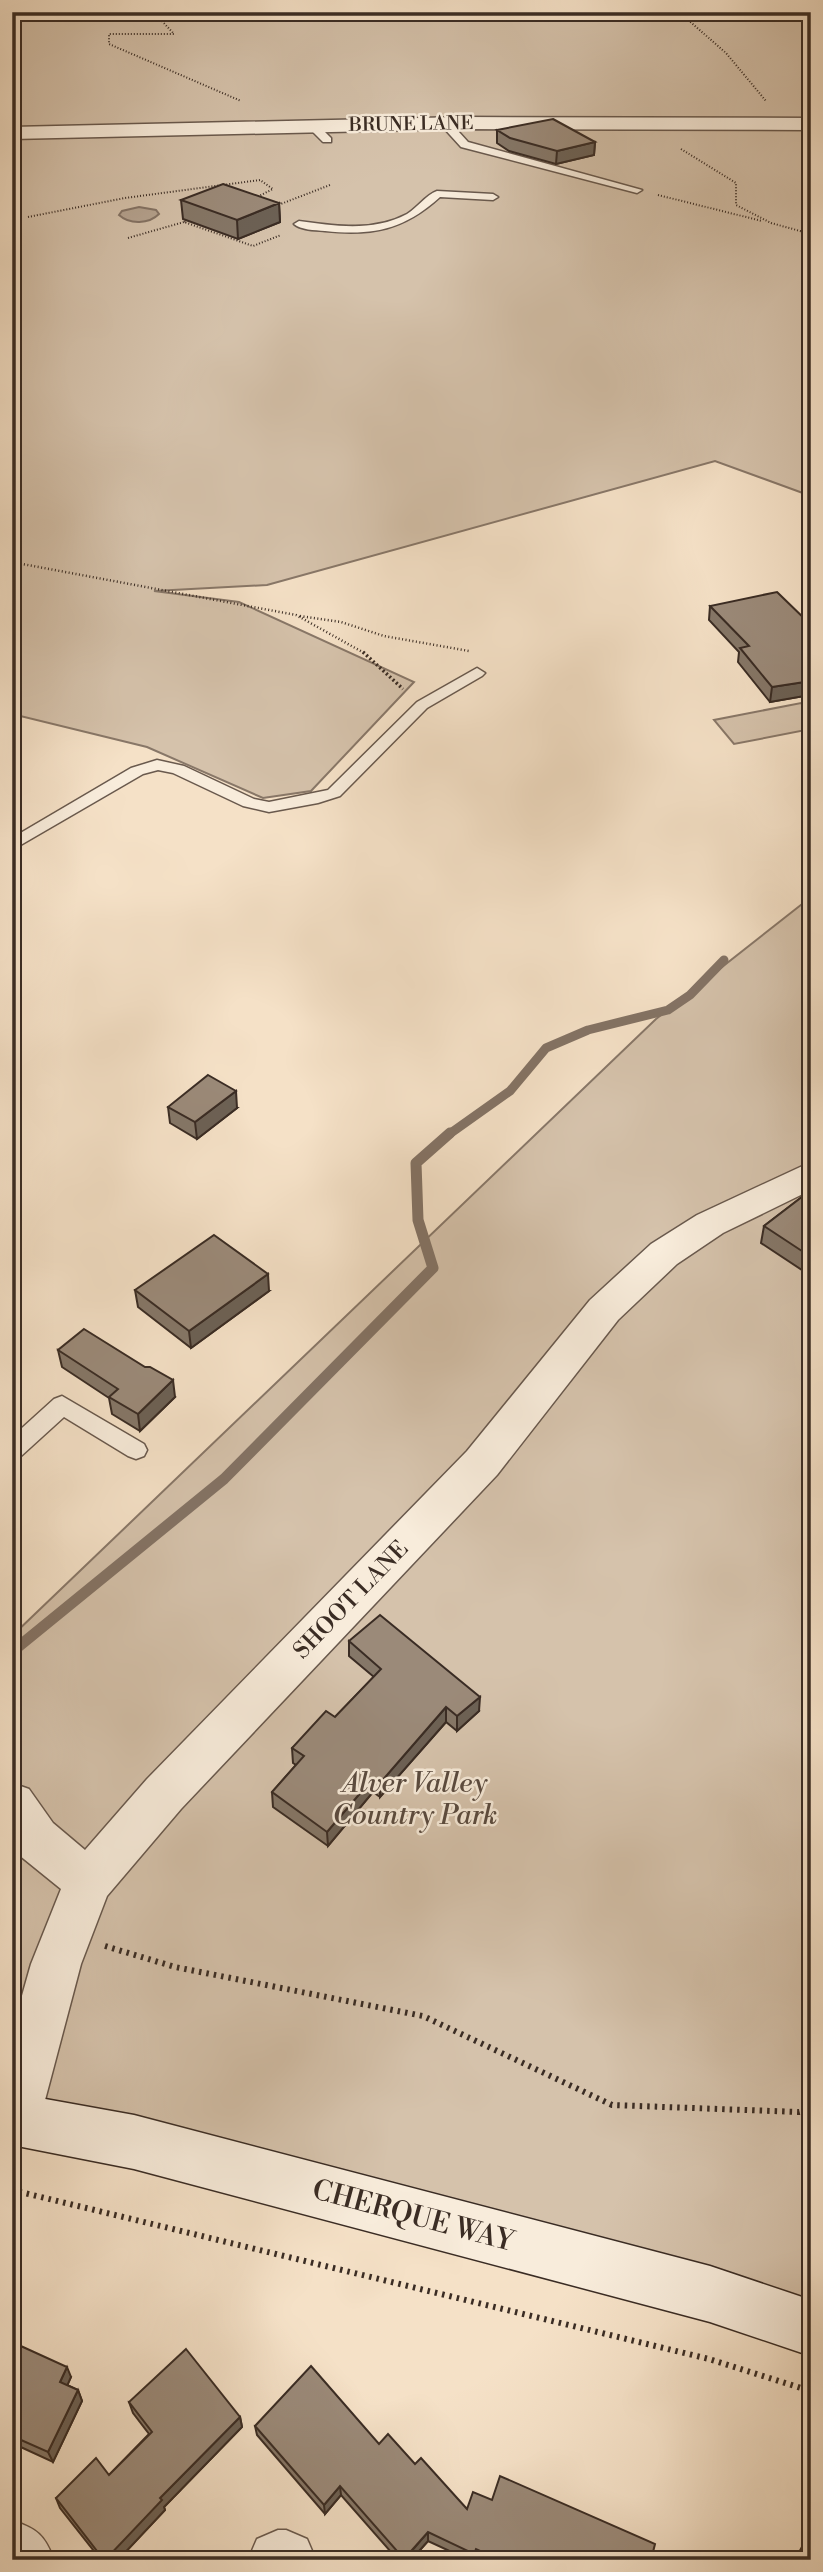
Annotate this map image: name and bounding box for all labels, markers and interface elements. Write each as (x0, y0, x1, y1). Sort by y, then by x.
street label: BRUNE LANE (347, 111, 474, 137)
street label: SHOOT LANE (288, 1535, 414, 1665)
park label: Alver Valley Country Park (333, 1766, 497, 1833)
street label: CHERQUE WAY (308, 2172, 519, 2260)

